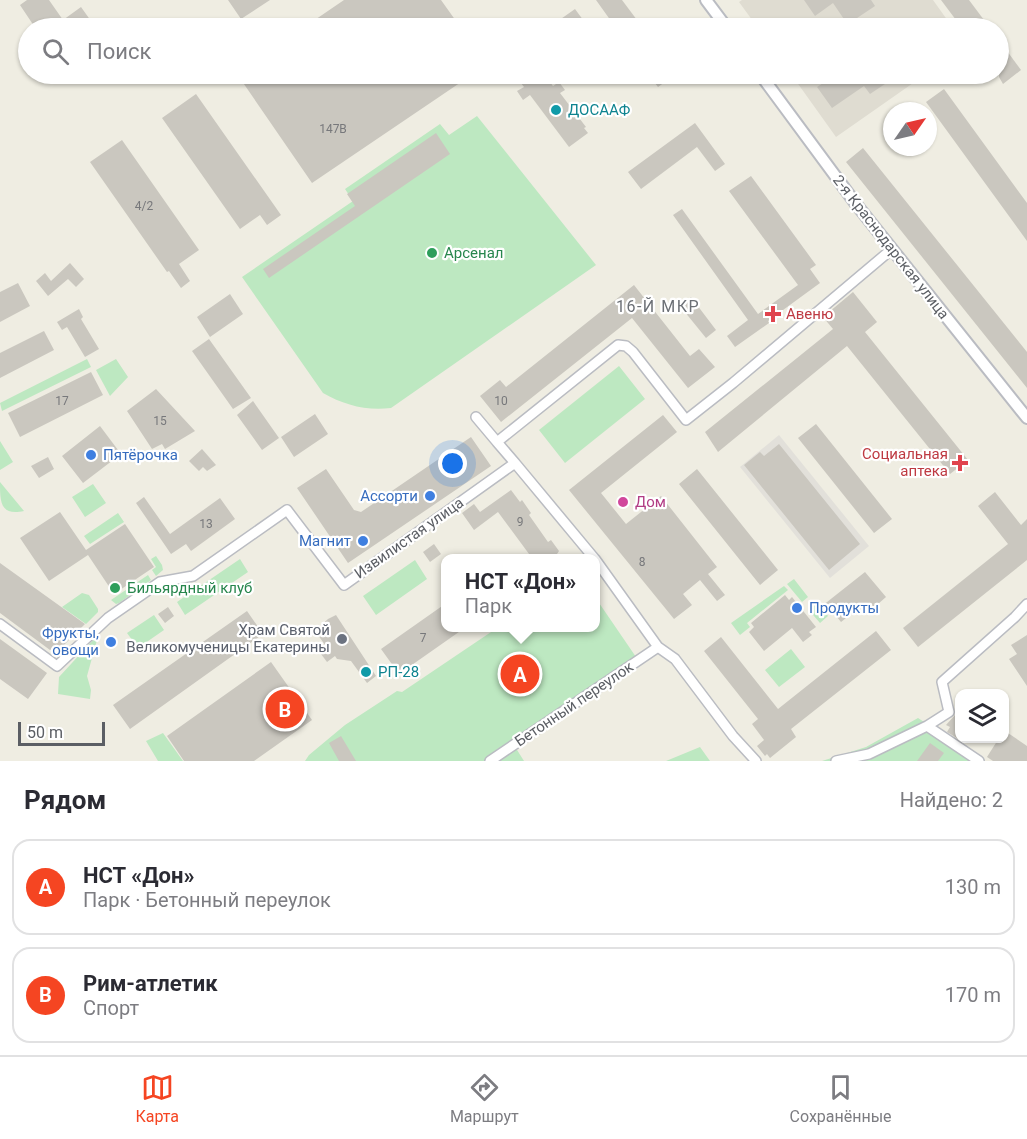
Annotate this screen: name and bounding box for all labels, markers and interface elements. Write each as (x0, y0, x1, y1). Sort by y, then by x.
search box (18, 18, 1009, 84)
icon: search (39, 35, 72, 68)
text: Поиск (87, 39, 151, 64)
place label: ДОСААФ (568, 101, 631, 119)
north arrow (883, 102, 937, 156)
marker: ДОСААФ (549, 103, 563, 117)
house number: 147В (319, 122, 347, 136)
street label: 2-я Краснодарская улица (829, 171, 953, 323)
house number: 4/2 (135, 199, 153, 213)
place label: Арсенал (444, 244, 504, 262)
marker: Арсенал (425, 246, 439, 260)
district label: 16-Й МКР (616, 297, 700, 316)
marker: Авеню (764, 305, 782, 323)
place label: Авеню (786, 305, 833, 323)
house number: 17 (55, 394, 69, 408)
house number: 10 (494, 394, 508, 408)
house number: 15 (153, 414, 167, 428)
place label: Социальная аптека (862, 445, 948, 480)
place label: Пятёрочка (103, 446, 178, 464)
marker: Пятёрочка (84, 448, 98, 462)
your location (438, 449, 467, 478)
marker: Социальная аптека (953, 456, 967, 470)
place label: Ассорти (360, 487, 418, 505)
marker: Ассорти (423, 489, 437, 503)
place label: Дом (635, 493, 666, 511)
street label: Извилистая улица (351, 494, 467, 582)
marker: Дом (616, 495, 630, 509)
house number: 9 (517, 515, 523, 529)
house number: 13 (199, 517, 213, 531)
place label: Магнит (299, 532, 351, 550)
marker: Магнит (356, 534, 370, 548)
popup (441, 554, 600, 632)
house number: 8 (639, 555, 646, 569)
text: НСТ «Дон» (465, 569, 576, 594)
place label: Бильярдный клуб (127, 579, 252, 597)
marker: Бильярдный клуб (108, 581, 122, 595)
text: Парк (465, 594, 512, 618)
place label: Продукты (809, 599, 879, 617)
marker: Продукты (790, 601, 804, 615)
place label: Храм Святой Великомученицы Екатерины (126, 621, 330, 656)
place label: Фрукты, овощи (42, 624, 99, 659)
house number: 7 (420, 631, 427, 645)
marker: Храм Святой Великомученицы Екатерины (335, 632, 349, 646)
marker: Фрукты, овощи (104, 635, 118, 649)
pin: A (500, 652, 540, 696)
street label: Бетонный переулок (511, 658, 637, 750)
place label: РП-28 (378, 663, 419, 681)
marker: РП-28 (359, 665, 373, 679)
pin: B (266, 686, 304, 732)
map controls (955, 689, 1009, 743)
button: layers (955, 689, 1009, 743)
scale bar (18, 719, 105, 746)
text: 50 m (27, 723, 63, 742)
text: Рядом (24, 785, 106, 815)
text: Найдено: 2 (900, 788, 1003, 812)
text: НСТ «Дон» (83, 863, 194, 888)
text: A (39, 875, 52, 899)
text: 130 m (945, 875, 1001, 899)
text: Парк · Бетонный переулок (83, 888, 331, 912)
text: Рим-атлетик (83, 971, 218, 996)
text: B (39, 983, 52, 1007)
text: 170 m (945, 983, 1001, 1007)
text: Спорт (83, 996, 139, 1020)
tab: Карта (135, 1071, 179, 1126)
tab: Маршрут (450, 1071, 519, 1126)
tab: Сохранённые (790, 1071, 892, 1126)

